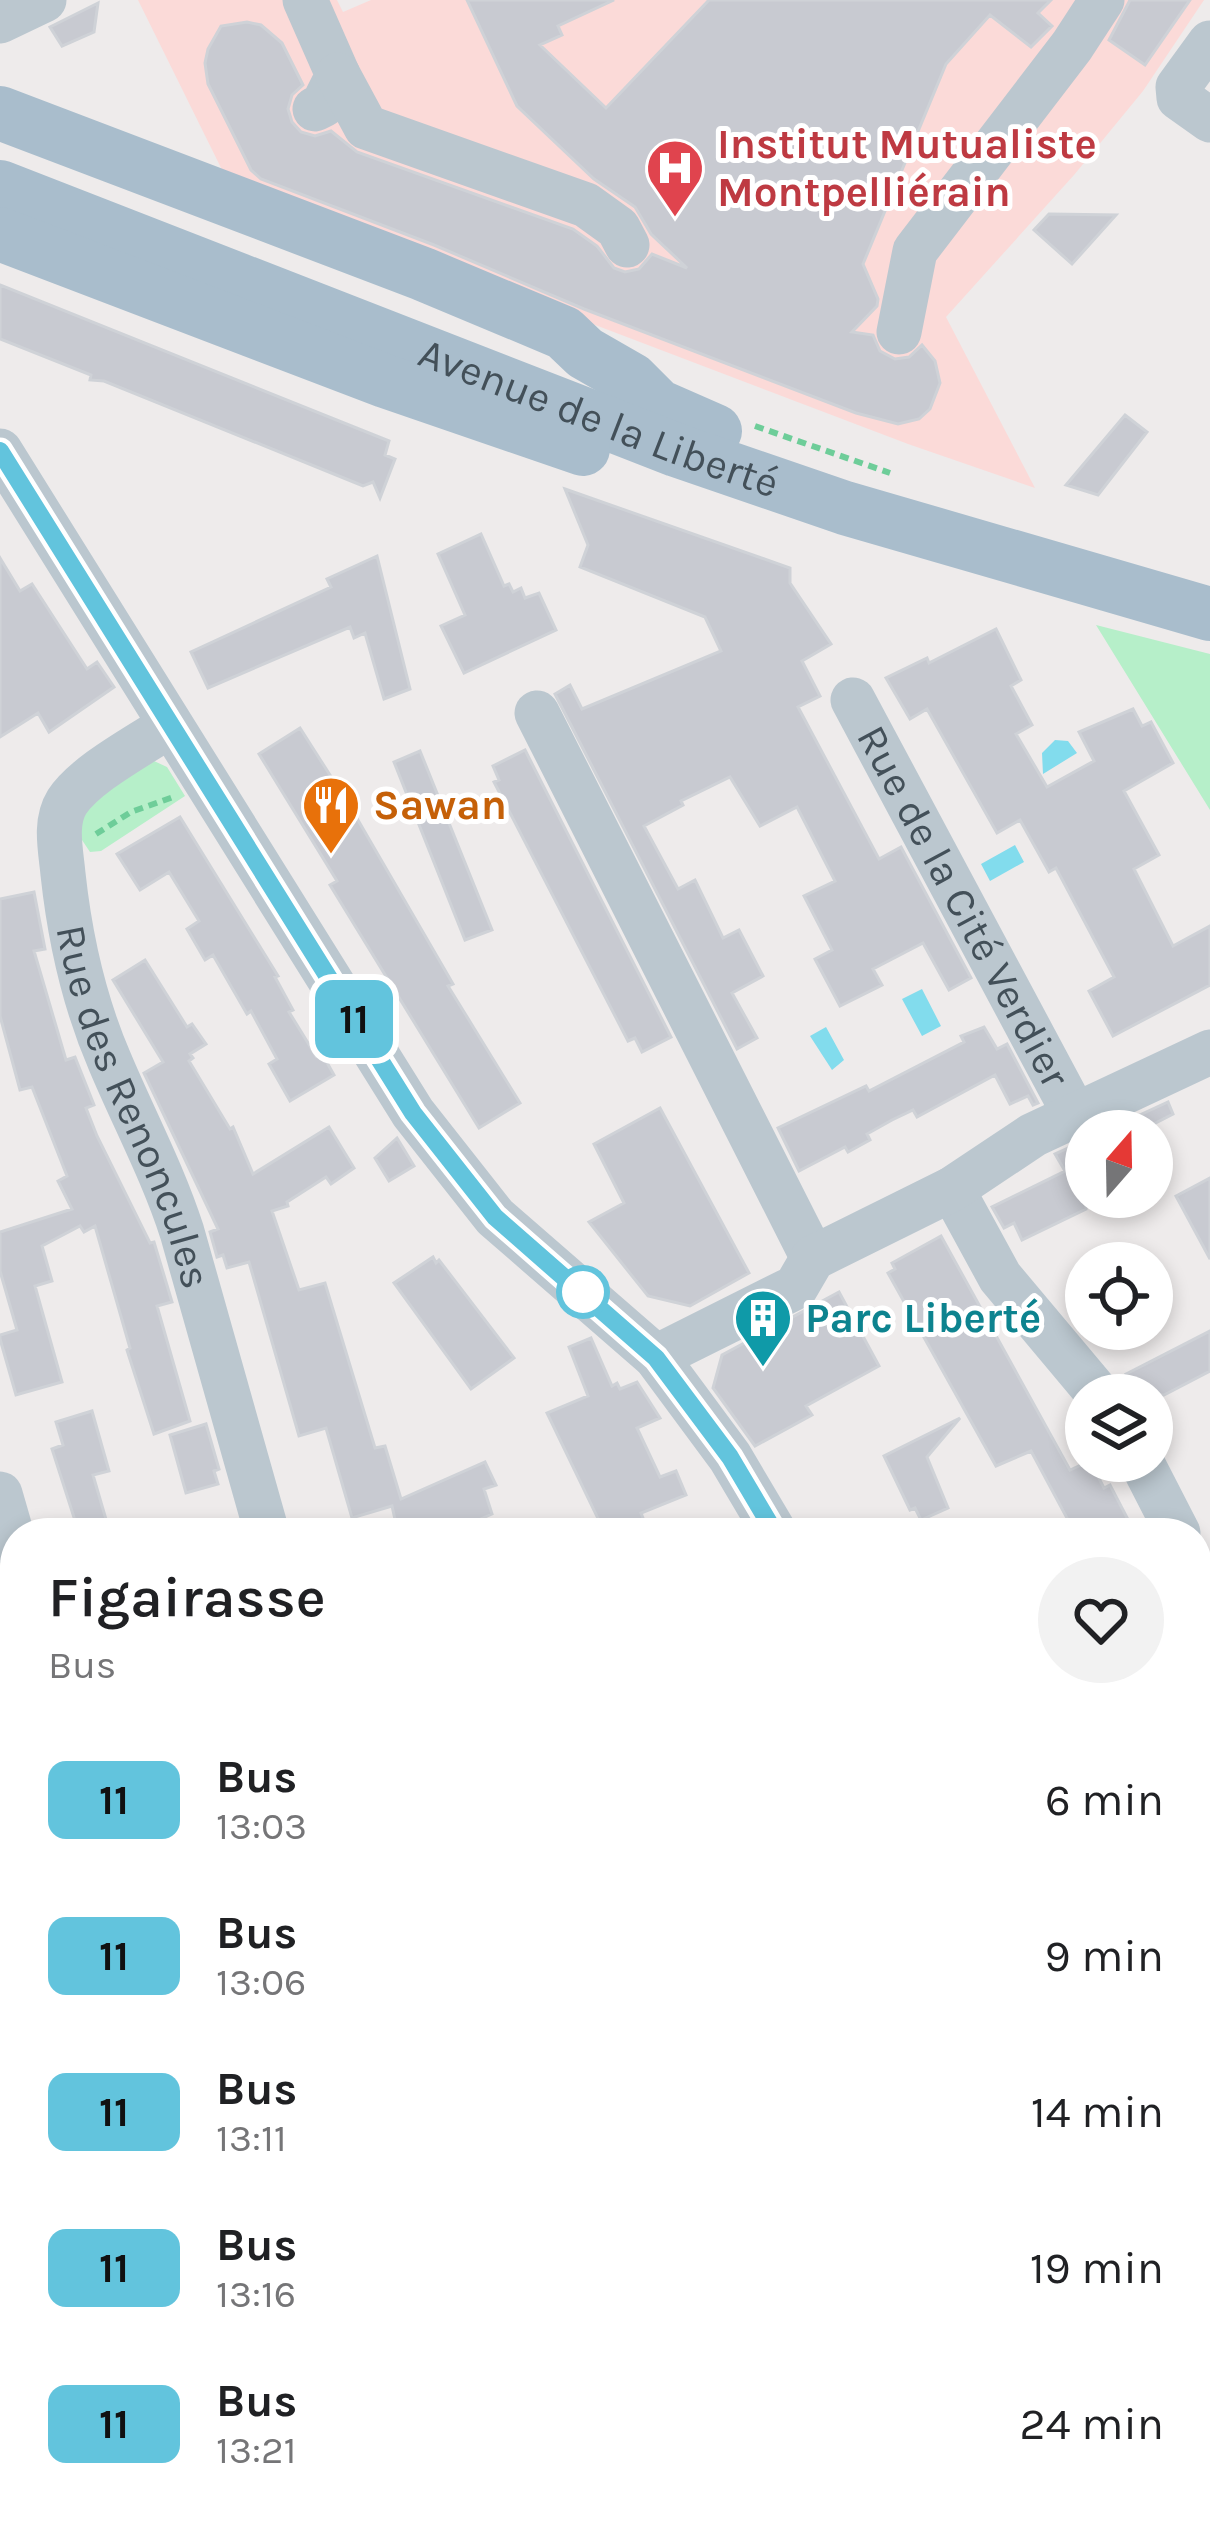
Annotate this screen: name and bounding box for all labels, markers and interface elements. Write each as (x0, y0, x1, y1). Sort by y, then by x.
place label: Institut Mutualiste Montpelliérain (717, 119, 1097, 217)
hospital icon: Institut Mutualiste Montpelliérain (644, 137, 706, 219)
street label: Avenue de la Liberté (412, 327, 785, 508)
street label: Rue de la Cité Verdier (846, 717, 1081, 1096)
restaurant icon: Sawan (300, 774, 362, 856)
place label: Sawan (373, 780, 507, 830)
street label: Rue des Renoncules (45, 921, 222, 1294)
line badge: 11 (300, 980, 408, 1058)
text: 11 (339, 994, 369, 1044)
north arrow (1065, 1110, 1173, 1218)
map controls (1065, 1110, 1173, 1482)
button: locate (1065, 1242, 1173, 1350)
unlabelled marker (558, 1267, 608, 1317)
building icon: Parc Liberté (732, 1287, 794, 1369)
place label: Parc Liberté (805, 1293, 1041, 1343)
button: layers (1065, 1374, 1173, 1482)
button: heart (1038, 1557, 1164, 1683)
text: Figairasse (48, 1564, 326, 1630)
text: Bus (48, 1642, 116, 1688)
text: Bus (216, 1751, 297, 1803)
text: 6 min (1045, 1774, 1164, 1826)
text: 11 (99, 1775, 129, 1825)
text: 13:03 (216, 1803, 307, 1849)
text: Bus (216, 1907, 297, 1959)
text: 9 min (1045, 1930, 1164, 1982)
text: 11 (99, 1931, 129, 1981)
text: 13:06 (216, 1959, 306, 2005)
text: Bus (216, 2063, 297, 2115)
text: 14 min (1031, 2086, 1164, 2138)
text: 11 (99, 2087, 129, 2137)
text: 13:11 (216, 2115, 287, 2161)
text: Bus (216, 2219, 297, 2271)
text: 19 min (1030, 2242, 1164, 2294)
text: 11 (99, 2243, 129, 2293)
text: 13:16 (216, 2271, 296, 2317)
text: Bus (216, 2375, 297, 2427)
text: 24 min (1019, 2398, 1164, 2450)
text: 11 (99, 2399, 129, 2449)
text: 13:21 (216, 2427, 296, 2473)

